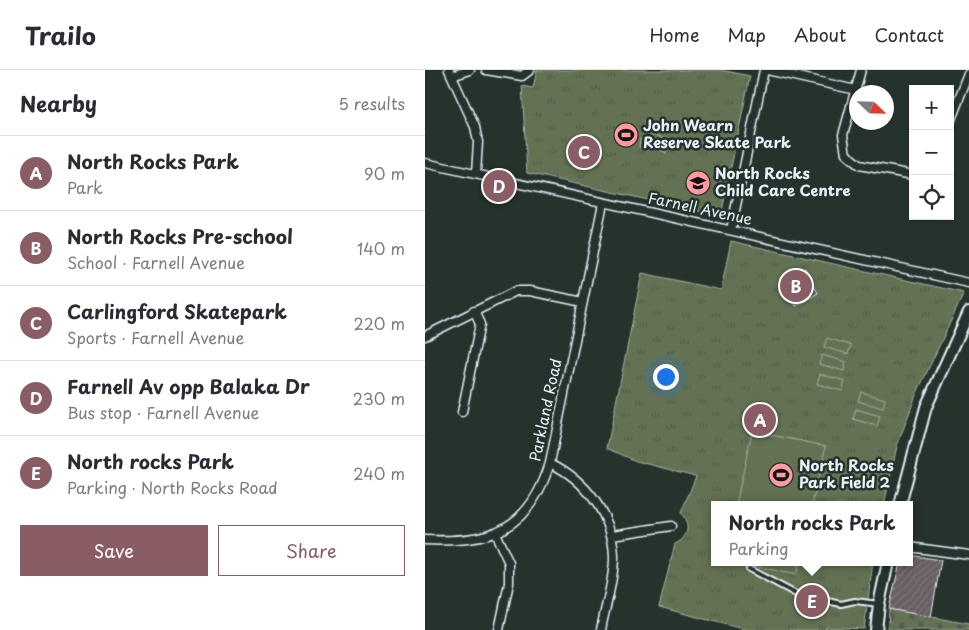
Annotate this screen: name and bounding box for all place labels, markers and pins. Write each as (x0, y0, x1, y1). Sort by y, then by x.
place label: John Wearn Reserve Skate Park (643, 113, 791, 153)
sports icon: John Wearn Reserve Skate Park (613, 122, 639, 148)
pin: C (568, 133, 600, 171)
place label: North Rocks Child Care Centre (715, 161, 851, 201)
pin: D (483, 167, 515, 205)
school or university icon: North Rocks Child Care Centre (685, 170, 711, 196)
pin: B (780, 267, 812, 305)
pin: A (744, 401, 776, 439)
place label: North Rocks Park Field 2 (799, 453, 894, 493)
sports icon: North Rocks Park Field 2 (768, 462, 794, 488)
pin: E (796, 582, 828, 620)

